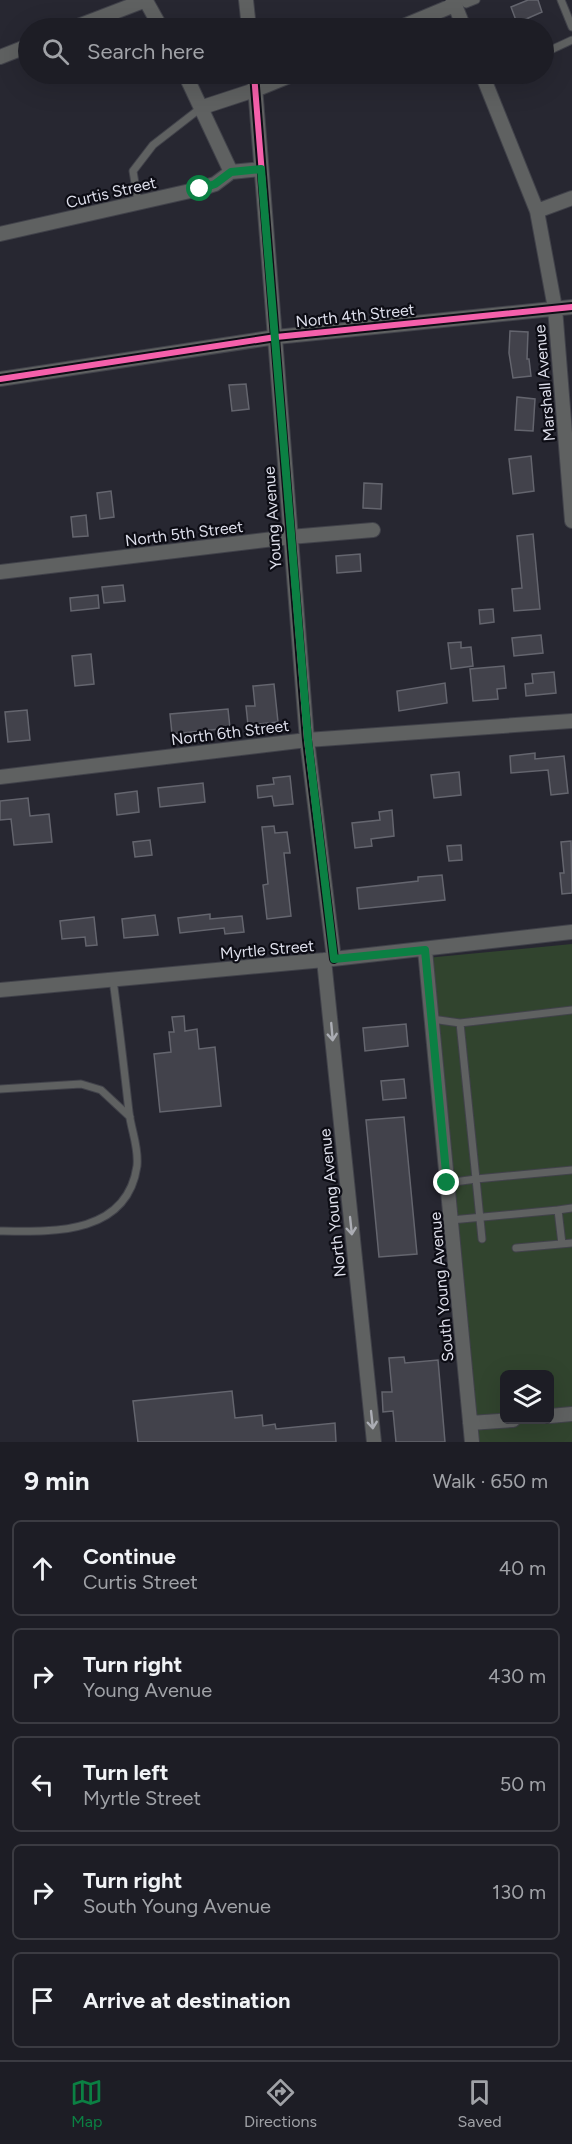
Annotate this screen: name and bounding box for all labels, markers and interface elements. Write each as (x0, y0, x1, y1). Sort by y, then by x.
search box (18, 18, 554, 84)
icon: search (39, 35, 72, 68)
text: Search here (87, 38, 205, 65)
street label: Curtis Street (64, 173, 158, 212)
route start (186, 175, 212, 201)
street label: North 4th Street (295, 300, 416, 331)
street label: Marshall Avenue (530, 324, 559, 442)
street label: Young Avenue (259, 466, 286, 570)
street label: North 5th Street (124, 517, 244, 550)
street label: North 6th Street (170, 716, 290, 749)
street label: Myrtle Street (219, 936, 315, 963)
one-way arrow (327, 1022, 338, 1042)
street label: North Young Avenue (315, 1127, 350, 1278)
route end (433, 1169, 459, 1195)
street label: South Young Avenue (425, 1211, 458, 1363)
one-way arrow (346, 1216, 357, 1236)
map controls (500, 1370, 554, 1424)
button: layers (500, 1370, 554, 1424)
one-way arrow (367, 1410, 378, 1430)
text: 9 min (24, 1465, 90, 1497)
text: Walk · 650 m (433, 1469, 548, 1493)
text: Continue (83, 1543, 176, 1570)
icon: ahead (26, 1552, 59, 1585)
text: 40 m (499, 1556, 546, 1580)
text: Curtis Street (83, 1570, 198, 1594)
text: Turn right (83, 1651, 182, 1678)
icon: right (26, 1660, 59, 1693)
text: 430 m (488, 1664, 546, 1688)
text: Young Avenue (83, 1678, 212, 1702)
text: Turn left (83, 1759, 169, 1786)
icon: left (26, 1768, 59, 1801)
text: 50 m (500, 1772, 546, 1796)
text: Myrtle Street (83, 1786, 201, 1810)
text: Turn right (83, 1867, 182, 1894)
icon: right (26, 1876, 59, 1909)
text: 130 m (492, 1880, 546, 1904)
text: South Young Avenue (83, 1894, 271, 1918)
icon: arrive (26, 1984, 59, 2017)
text: Arrive at destination (83, 1987, 291, 2014)
tab: Map (70, 2076, 103, 2131)
tab: Directions (244, 2076, 317, 2131)
tab: Saved (458, 2076, 502, 2131)

